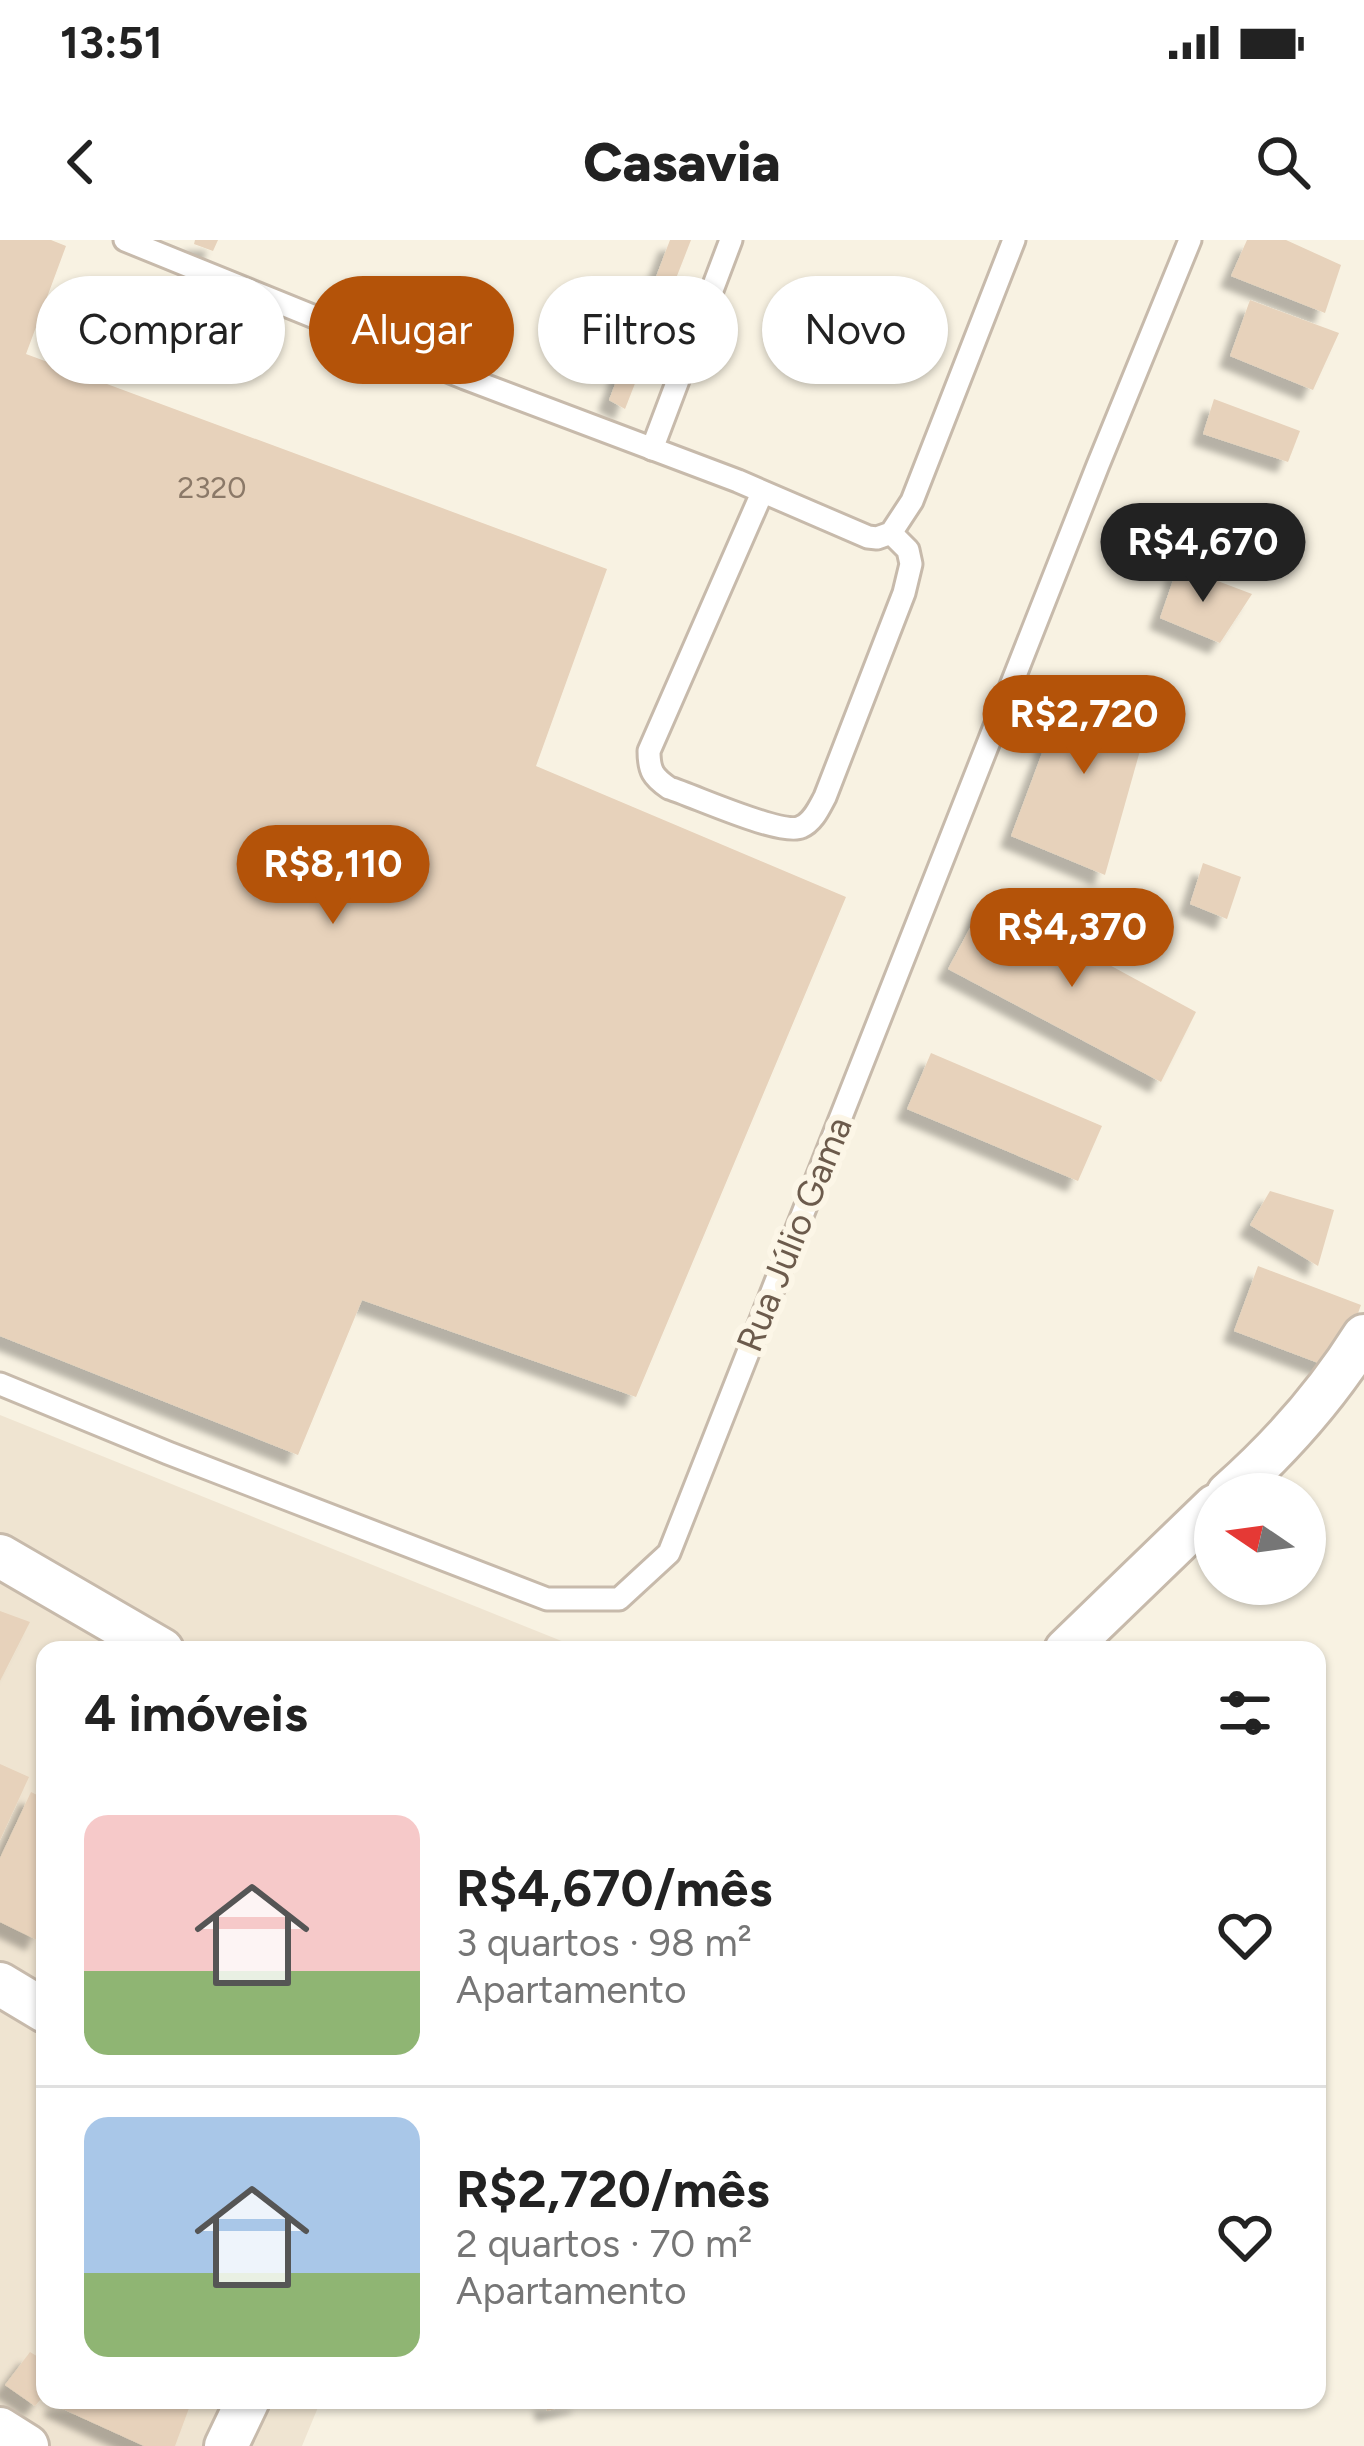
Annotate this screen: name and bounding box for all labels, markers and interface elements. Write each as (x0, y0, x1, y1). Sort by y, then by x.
text: 13:51 (60, 15, 163, 69)
icon: back (48, 129, 114, 195)
icon: search (1250, 129, 1316, 195)
text: Casavia (583, 130, 781, 195)
chip: Comprar (36, 276, 285, 384)
chip: Alugar (309, 276, 514, 384)
chip: Filtros (538, 276, 738, 384)
chip: Novo (762, 276, 948, 384)
house number: 2320 (177, 469, 247, 506)
pin: R$4,670 (1092, 503, 1314, 605)
text: R$4,670 (1127, 518, 1279, 565)
pin: R$2,720 (973, 675, 1195, 777)
text: R$2,720 (1010, 690, 1158, 737)
pin: R$8,110 (222, 825, 444, 927)
text: R$8,110 (264, 840, 402, 887)
pin: R$4,370 (961, 888, 1183, 990)
text: R$4,370 (997, 903, 1147, 950)
street label: Rua Júlio Gama (727, 1110, 861, 1358)
north arrow (1194, 1473, 1326, 1605)
map controls (1194, 1473, 1326, 1605)
icon: filters (1212, 1680, 1278, 1746)
text: 4 imóveis (84, 1683, 308, 1744)
text: R$4,670/mês (456, 1858, 772, 1919)
icon: home (180, 1863, 324, 2007)
icon: heart (1212, 1902, 1278, 1968)
text: 3 quartos · 98 m² (456, 1919, 752, 1966)
text: Apartamento (456, 1966, 687, 2013)
text: R$2,720/mês (456, 2159, 769, 2220)
icon: home (180, 2165, 324, 2309)
icon: heart (1212, 2204, 1278, 2270)
text: 2 quartos · 70 m² (456, 2220, 752, 2267)
text: Apartamento (456, 2267, 687, 2314)

